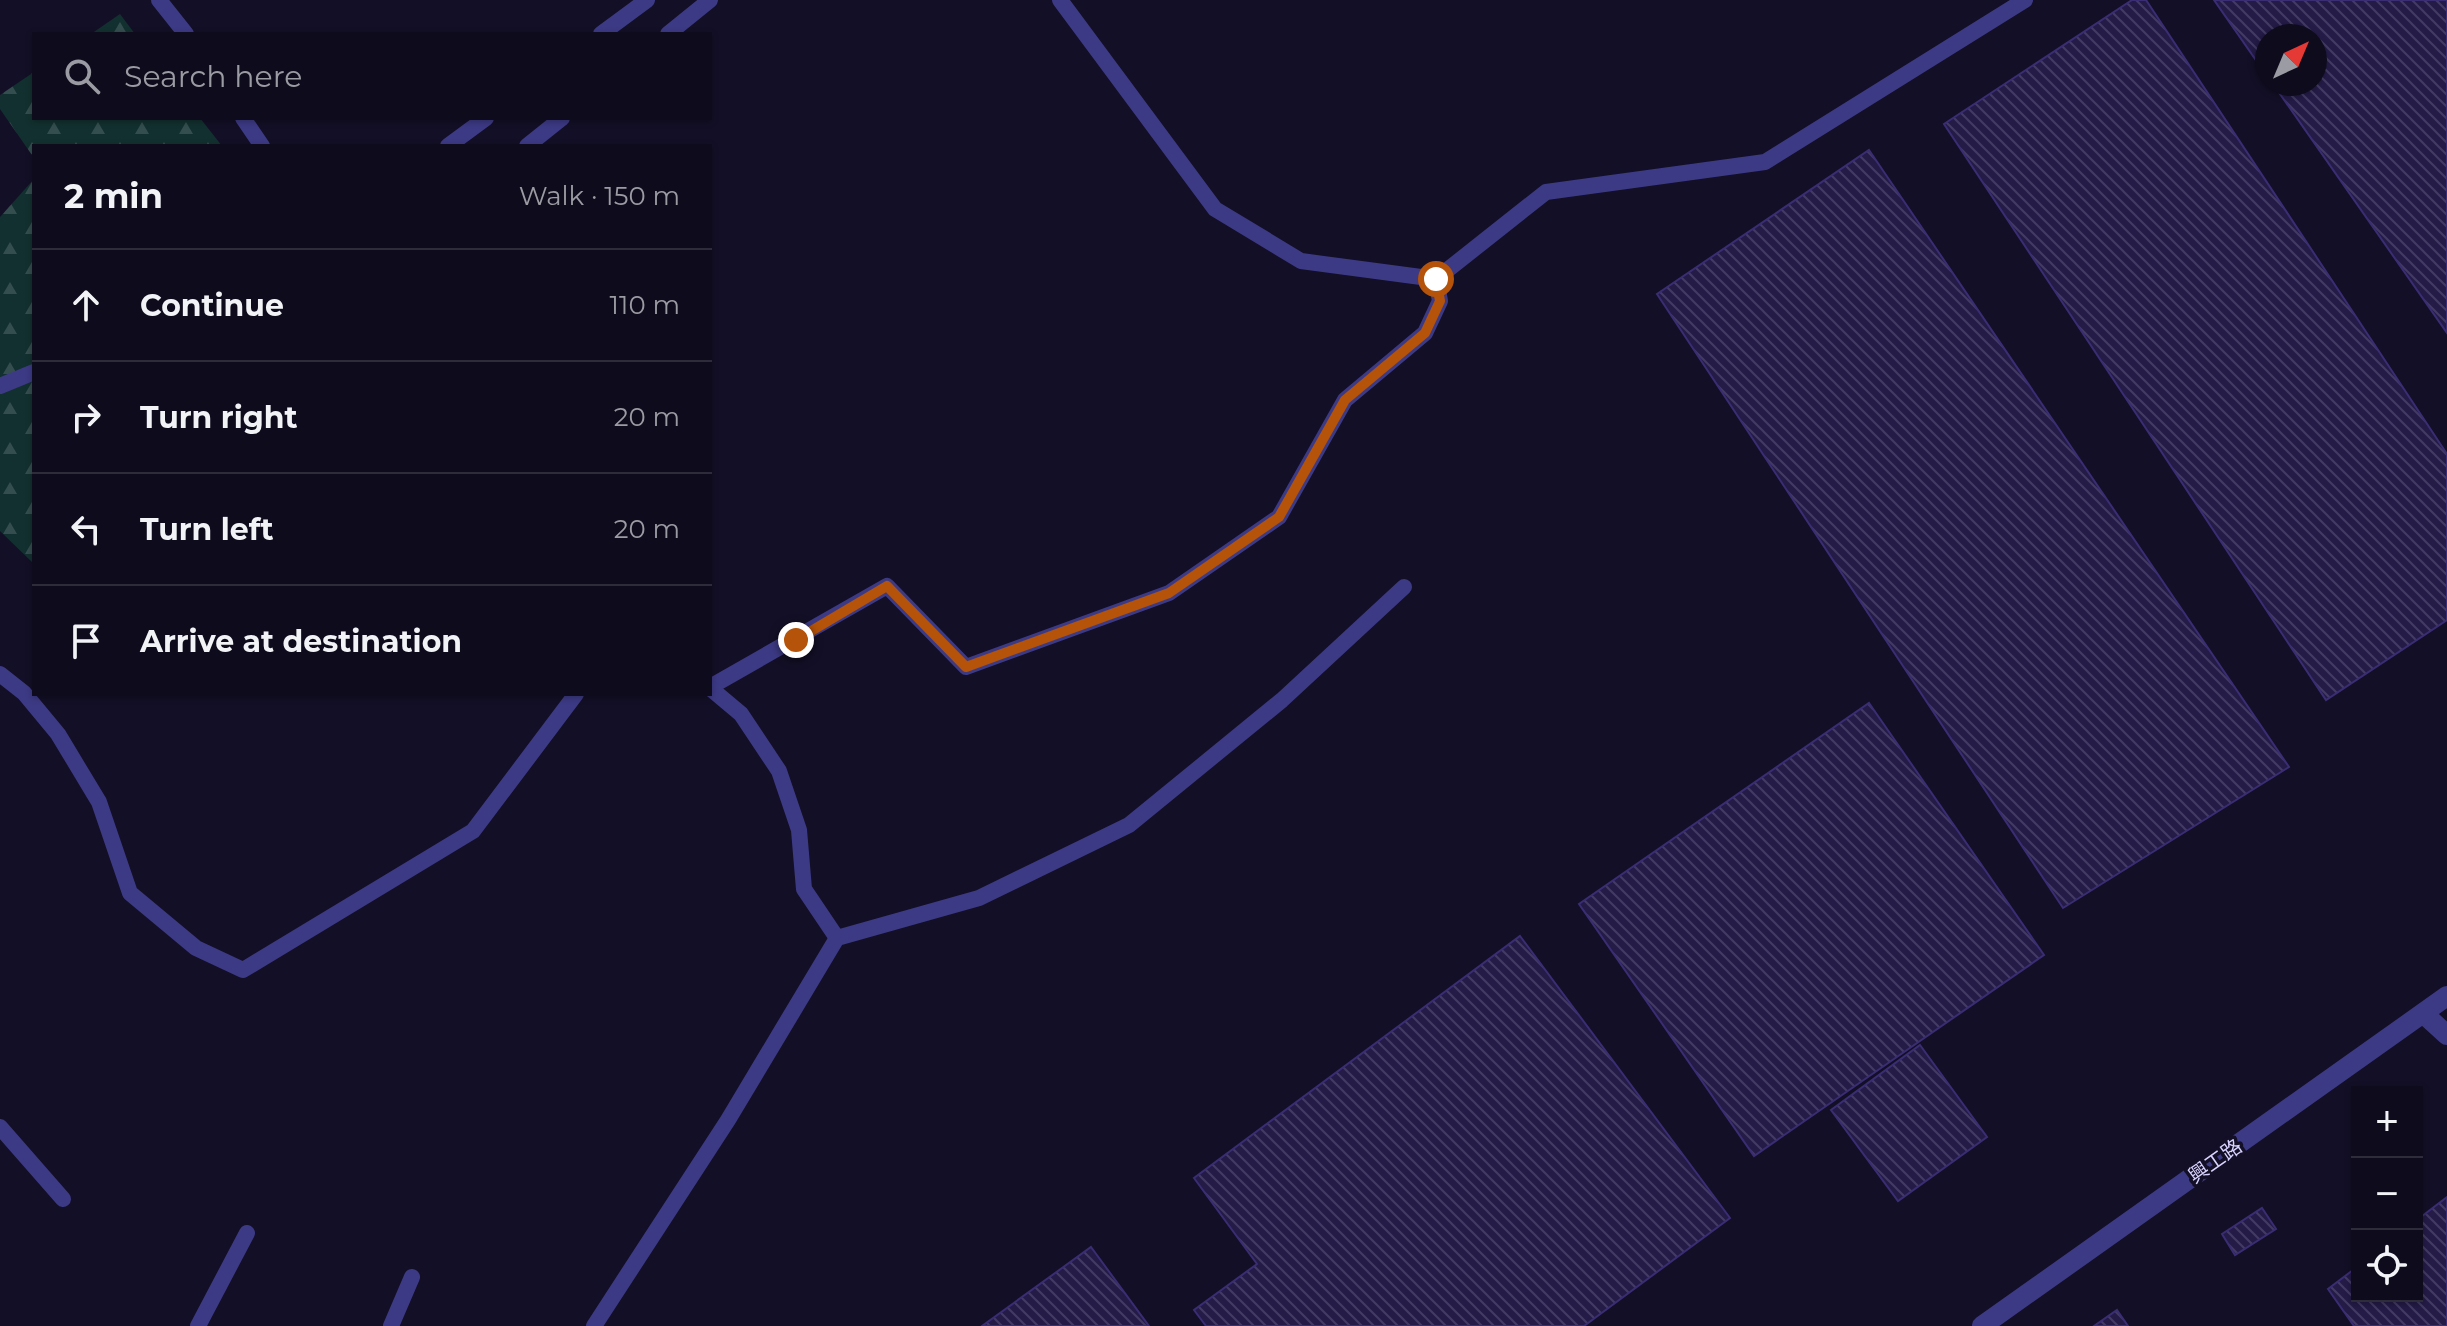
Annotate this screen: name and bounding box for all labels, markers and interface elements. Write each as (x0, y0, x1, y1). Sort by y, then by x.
north arrow (2255, 24, 2327, 96)
search box (32, 32, 712, 120)
icon: search (60, 54, 104, 98)
text: Search here (124, 58, 302, 95)
text: 2 min (64, 175, 163, 217)
text: Walk · 150 m (519, 180, 680, 212)
route start (1418, 261, 1454, 297)
icon: ahead (64, 283, 108, 327)
text: Continue (140, 287, 284, 324)
text: 110 m (610, 289, 680, 321)
icon: right (64, 395, 108, 439)
text: Turn right (140, 399, 297, 436)
text: 20 m (614, 401, 680, 433)
icon: left (64, 507, 108, 551)
text: Turn left (140, 511, 273, 548)
text: 20 m (614, 513, 680, 545)
icon: arrive (64, 619, 108, 663)
route end (778, 622, 814, 658)
text: Arrive at destination (140, 623, 462, 660)
map controls (2351, 1086, 2423, 1302)
button: + (2351, 1086, 2423, 1158)
street label: 興工路 (2184, 1134, 2246, 1188)
button: − (2351, 1158, 2423, 1230)
button: locate (2351, 1230, 2423, 1302)

